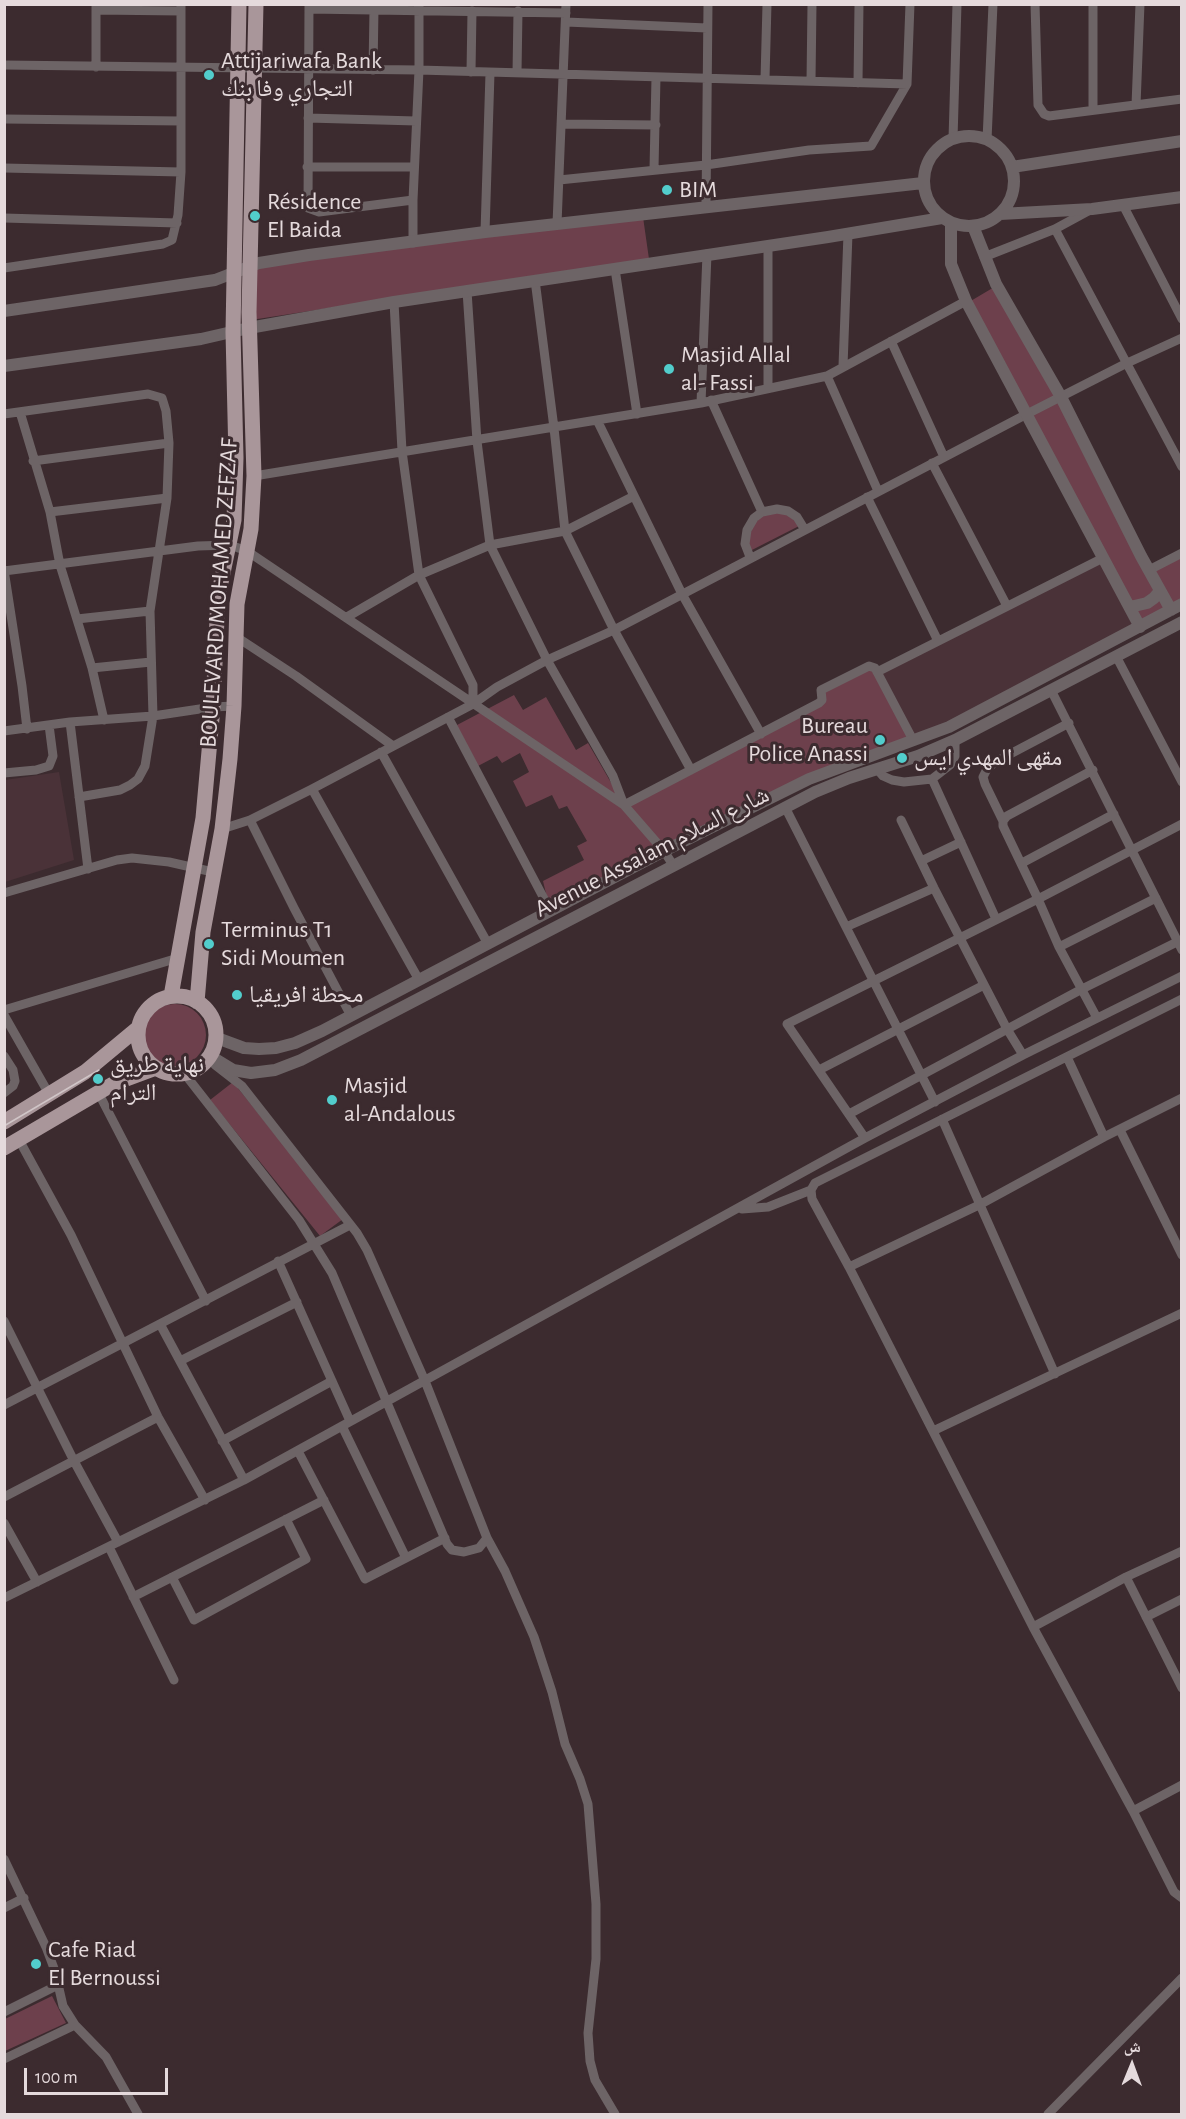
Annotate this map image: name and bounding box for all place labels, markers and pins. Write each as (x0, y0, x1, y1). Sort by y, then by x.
place label: Attijariwafa Bank التجاري وفا بنك (221, 47, 382, 103)
marker: Attijariwafa Bank التجاري وفا بنك (202, 68, 216, 82)
place label: BIM (679, 176, 717, 204)
marker: BIM (660, 183, 674, 197)
place label: Résidence El Baida (267, 188, 361, 244)
marker: Résidence El Baida (248, 209, 262, 223)
place label: Masjid Allal al- Fassi (681, 341, 791, 397)
marker: Masjid Allal al- Fassi (662, 362, 676, 376)
place label: Bureau Police Anassi (748, 712, 868, 768)
marker: Bureau Police Anassi (873, 733, 887, 747)
place label: مقهى المهدي ايس (914, 744, 1062, 772)
marker: مقهى المهدي ايس (895, 751, 909, 765)
place label: Terminus T1 Sidi Moumen (221, 916, 345, 972)
marker: Terminus T1 Sidi Moumen (202, 937, 216, 951)
place label: محطة افريقيا (249, 981, 364, 1009)
marker: محطة افريقيا (230, 988, 244, 1002)
place label: نهاية طريق الترام (110, 1051, 204, 1107)
marker: نهاية طريق الترام (91, 1072, 105, 1086)
place label: Masjid al-Andalous (344, 1072, 456, 1128)
marker: Masjid al-Andalous (325, 1093, 339, 1107)
place label: Cafe Riad El Bernoussi (48, 1936, 161, 1992)
marker: Cafe Riad El Bernoussi (29, 1957, 43, 1971)

